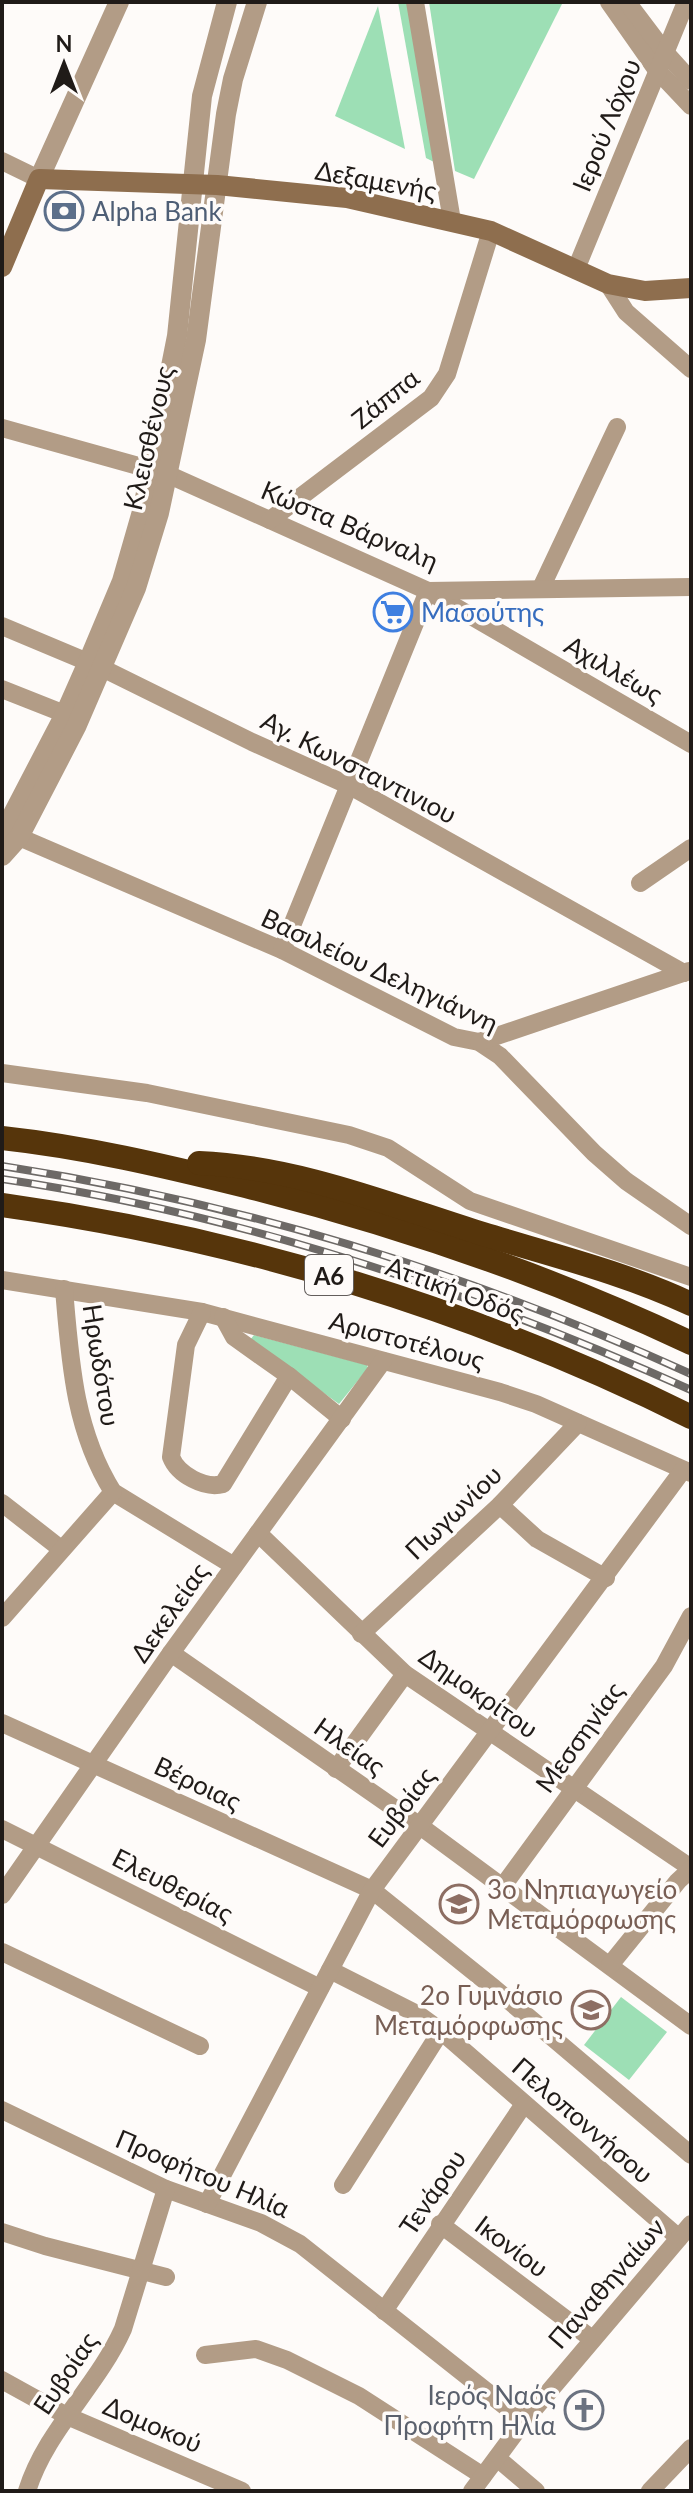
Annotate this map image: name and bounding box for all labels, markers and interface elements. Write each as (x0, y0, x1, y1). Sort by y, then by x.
north arrow (24, 24, 104, 104)
text: N (56, 30, 72, 57)
street label: Ιερού Λόχου (565, 54, 647, 196)
street label: Δεξαμενής (313, 154, 439, 206)
bank icon: Alpha Bank (43, 190, 85, 232)
place label: Alpha Bank (92, 195, 222, 227)
street label: Ζάππα (345, 361, 426, 435)
street label: Κλεισθένους (116, 363, 180, 513)
street label: Κώστα Βάρναλη (257, 473, 443, 577)
supermarket icon: Μασούτης (372, 591, 414, 633)
place label: Μασούτης (421, 596, 544, 628)
street label: Αχιλλέως (559, 628, 669, 710)
street label: Αγ. Κωνσταντινιου (256, 704, 462, 830)
street label: Βασιλείου Δεληγιάννη (256, 901, 504, 1039)
street label: Αττική Οδός (382, 1249, 528, 1329)
road number: Α6 (305, 1255, 353, 1295)
street label: Ηρωδότου (77, 1302, 127, 1428)
street label: Αριστοτέλους (326, 1304, 488, 1376)
street label: Πωγωνίου (398, 1458, 508, 1566)
street label: Δεκελείας (123, 1556, 215, 1668)
street label: Δημοκρίτου (413, 1639, 545, 1745)
street label: Μεσσηνίας (528, 1675, 630, 1799)
street label: Ηλείας (308, 1710, 392, 1782)
street label: Βέροιας (150, 1749, 246, 1817)
street label: Ευβοίας (360, 1761, 442, 1853)
street label: Ελευθερίας (107, 1841, 239, 1929)
place label: 3ο Νηπιαγωγείο Μεταμόρφωσης (487, 1873, 677, 1935)
school or university icon: 3ο Νηπιαγωγείο Μεταμόρφωσης (438, 1883, 480, 1925)
place label: 2ο Γυμνάσιο Μεταμόρφωσης (374, 1979, 563, 2041)
school or university icon: 2ο Γυμνάσιο Μεταμόρφωσης (570, 1989, 612, 2031)
street label: Πελοποννήσου (506, 2050, 660, 2190)
street label: Προφήτου Ηλία (111, 2122, 295, 2224)
street label: Τενάρου (392, 2143, 472, 2241)
street label: Ικονίου (469, 2208, 555, 2284)
street label: Παναθηναίων (541, 2211, 671, 2355)
street label: Ευβοίας (26, 2326, 104, 2420)
place label: Ιερός Ναός Προφήτη Ηλία (384, 2379, 557, 2441)
street label: Δομοκού (99, 2389, 207, 2459)
church icon: Ιερός Ναός Προφήτη Ηλία (563, 2389, 605, 2431)

